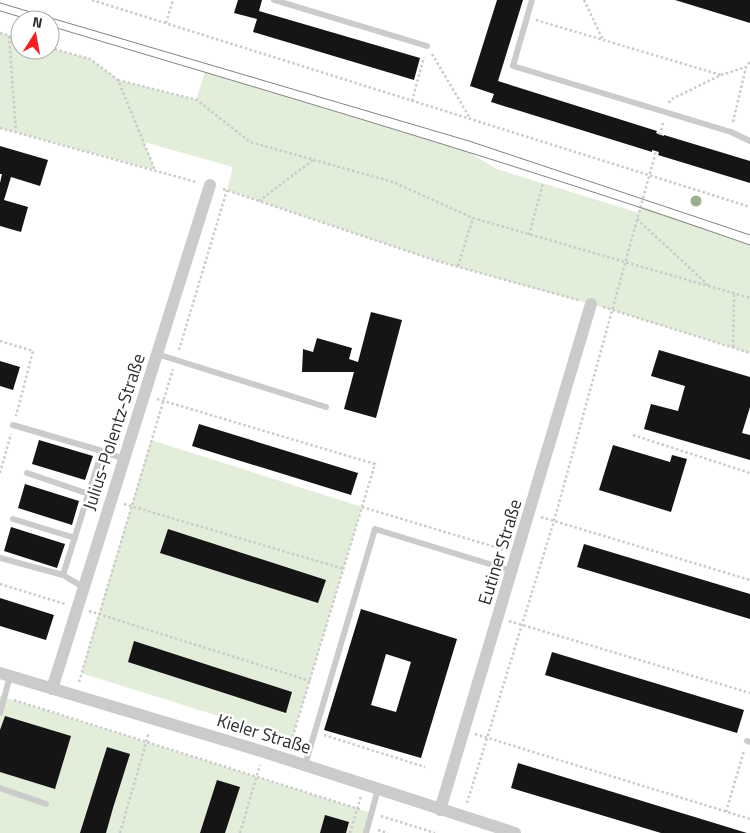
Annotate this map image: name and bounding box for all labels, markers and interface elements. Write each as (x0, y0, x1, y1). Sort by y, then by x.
north arrow (10, 10, 60, 60)
text: N (31, 11, 44, 33)
street label: Julius-Polentz-Straße (75, 350, 152, 514)
street label: Eutiner Straße (471, 496, 528, 608)
street label: Kieler Straße (214, 706, 315, 761)

